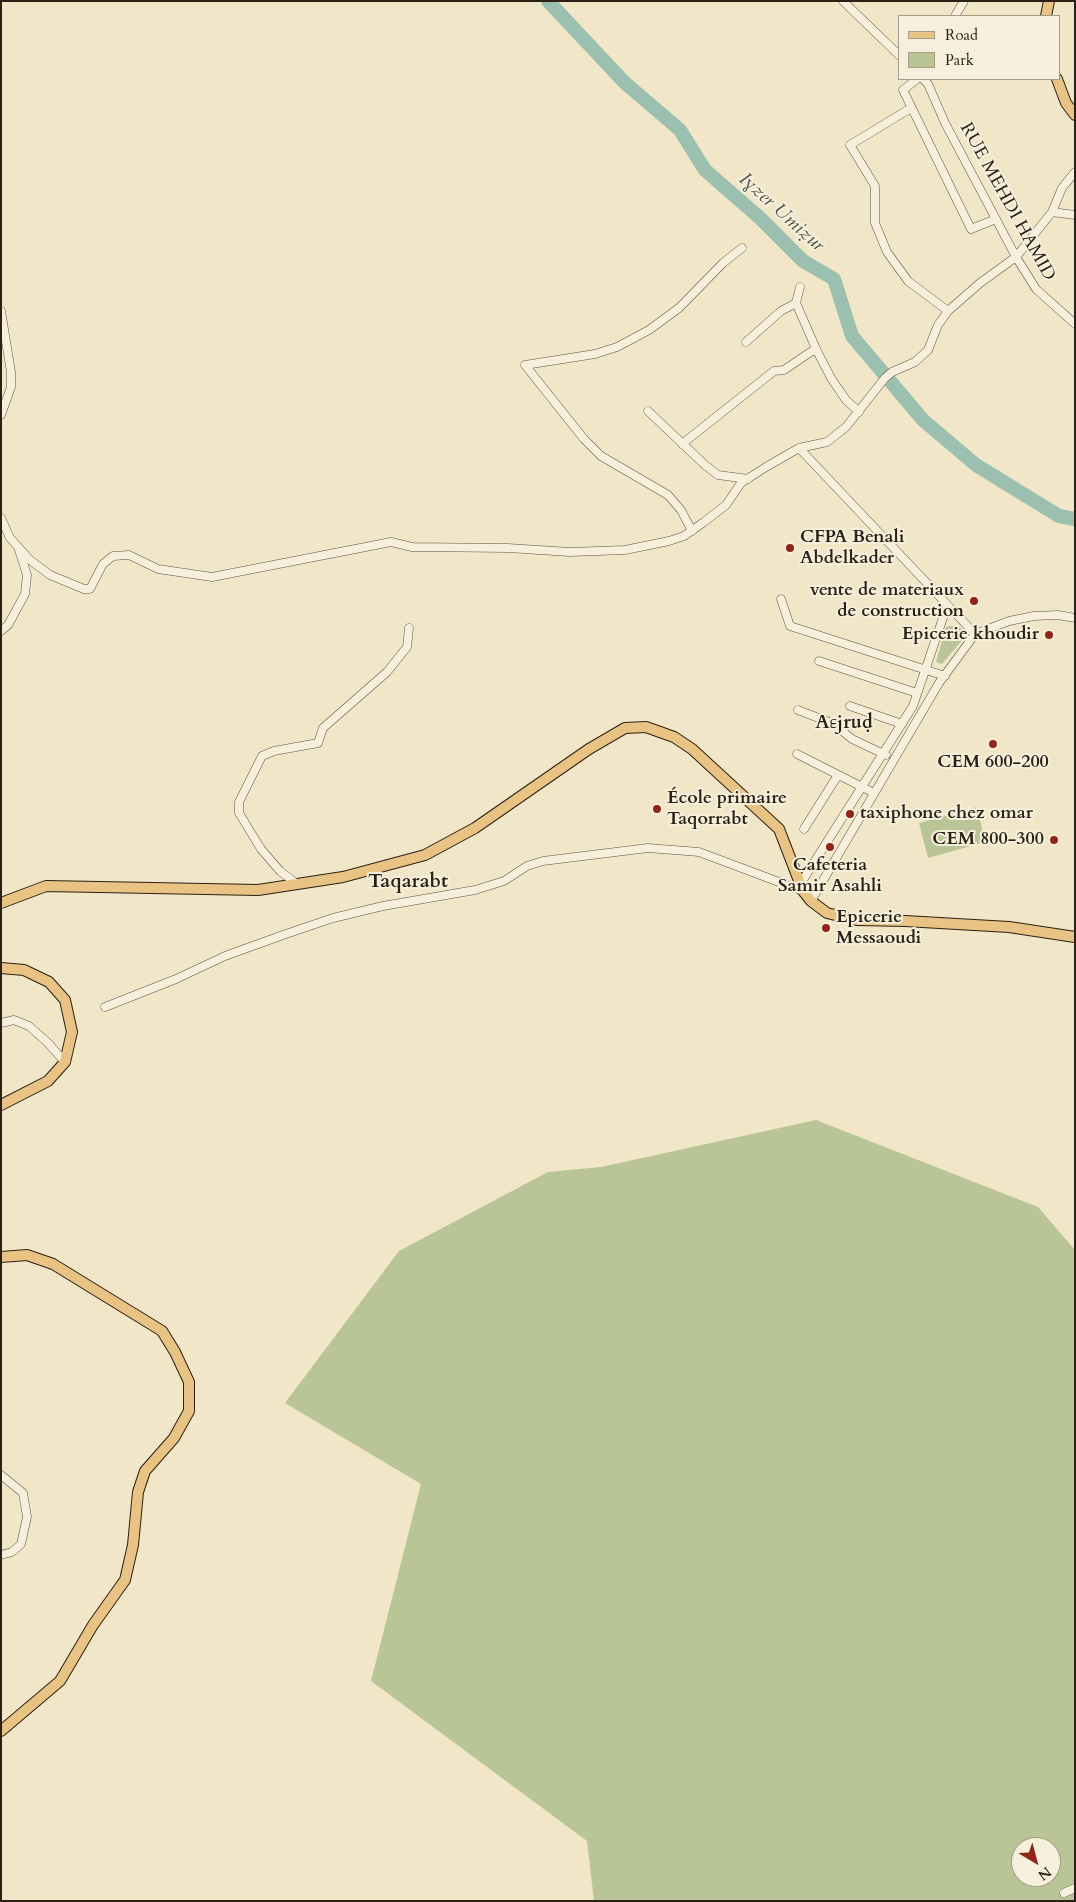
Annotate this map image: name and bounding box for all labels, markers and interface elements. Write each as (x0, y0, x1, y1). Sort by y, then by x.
legend (898, 15, 1061, 80)
text: Road (945, 25, 978, 45)
text: Park (945, 50, 974, 70)
street label: RUE MEHDI HAMID (955, 119, 1059, 285)
water label: Iɣzer Umiẓur (734, 169, 828, 257)
place label: CFPA Benali Abdelkader (800, 527, 905, 570)
marker: CFPA Benali Abdelkader (784, 542, 796, 554)
place label: vente de materiaux de construction (810, 580, 964, 622)
marker: vente de materiaux de construction (968, 595, 980, 607)
place label: Epicerie khoudir (902, 624, 1039, 646)
marker: Epicerie khoudir (1043, 629, 1055, 641)
district label: Aɛjruḍ (815, 713, 873, 735)
marker: CEM 600-200 (987, 738, 999, 750)
place label: CEM 600-200 (937, 752, 1049, 774)
place label: École primaire Taqorrabt (667, 788, 787, 831)
marker: École primaire Taqorrabt (651, 803, 663, 815)
place label: taxiphone chez omar (860, 803, 1033, 825)
marker: taxiphone chez omar (844, 808, 856, 820)
place label: CEM 800-300 (932, 829, 1044, 851)
marker: CEM 800-300 (1048, 834, 1060, 846)
marker: Cafeteria Samir Asahli (824, 841, 836, 853)
place label: Cafeteria Samir Asahli (778, 855, 882, 898)
district label: Taqarabt (368, 870, 448, 894)
place label: Epicerie Messaoudi (836, 907, 921, 950)
marker: Epicerie Messaoudi (820, 922, 832, 934)
north arrow (1011, 1837, 1061, 1887)
text: N (1034, 1862, 1055, 1885)

